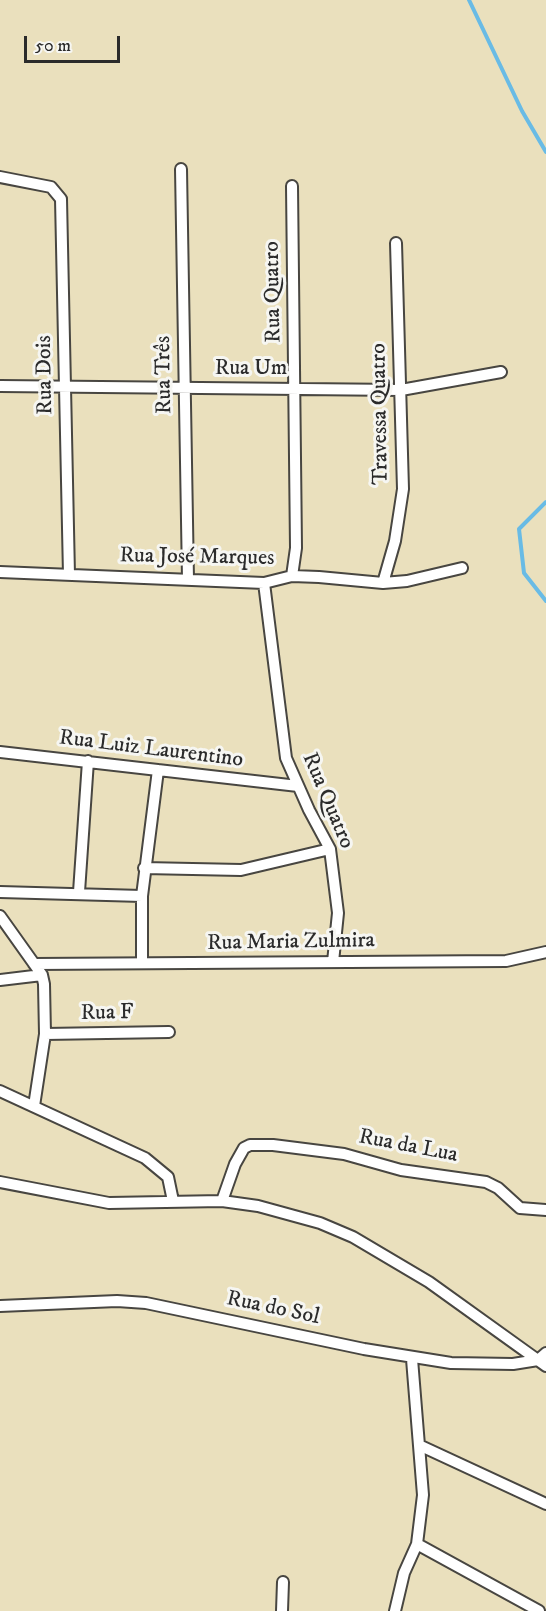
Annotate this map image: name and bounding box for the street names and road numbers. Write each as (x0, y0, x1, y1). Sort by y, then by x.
street label: Rua Quatro (260, 241, 288, 343)
street label: Rua Dois (32, 335, 60, 415)
street label: Rua Três (151, 336, 179, 414)
street label: Travessa Quatro (367, 343, 395, 485)
street label: Rua Um (215, 356, 287, 382)
street label: Rua José Marques (119, 543, 275, 573)
street label: Rua Luiz Laurentino (58, 726, 244, 774)
street label: Rua Quatro (295, 749, 359, 853)
street label: Rua Maria Zulmira (207, 928, 375, 958)
street label: Rua F (80, 1000, 134, 1028)
street label: Rua da Lua (356, 1124, 460, 1170)
street label: Rua do Sol (224, 1286, 322, 1332)

